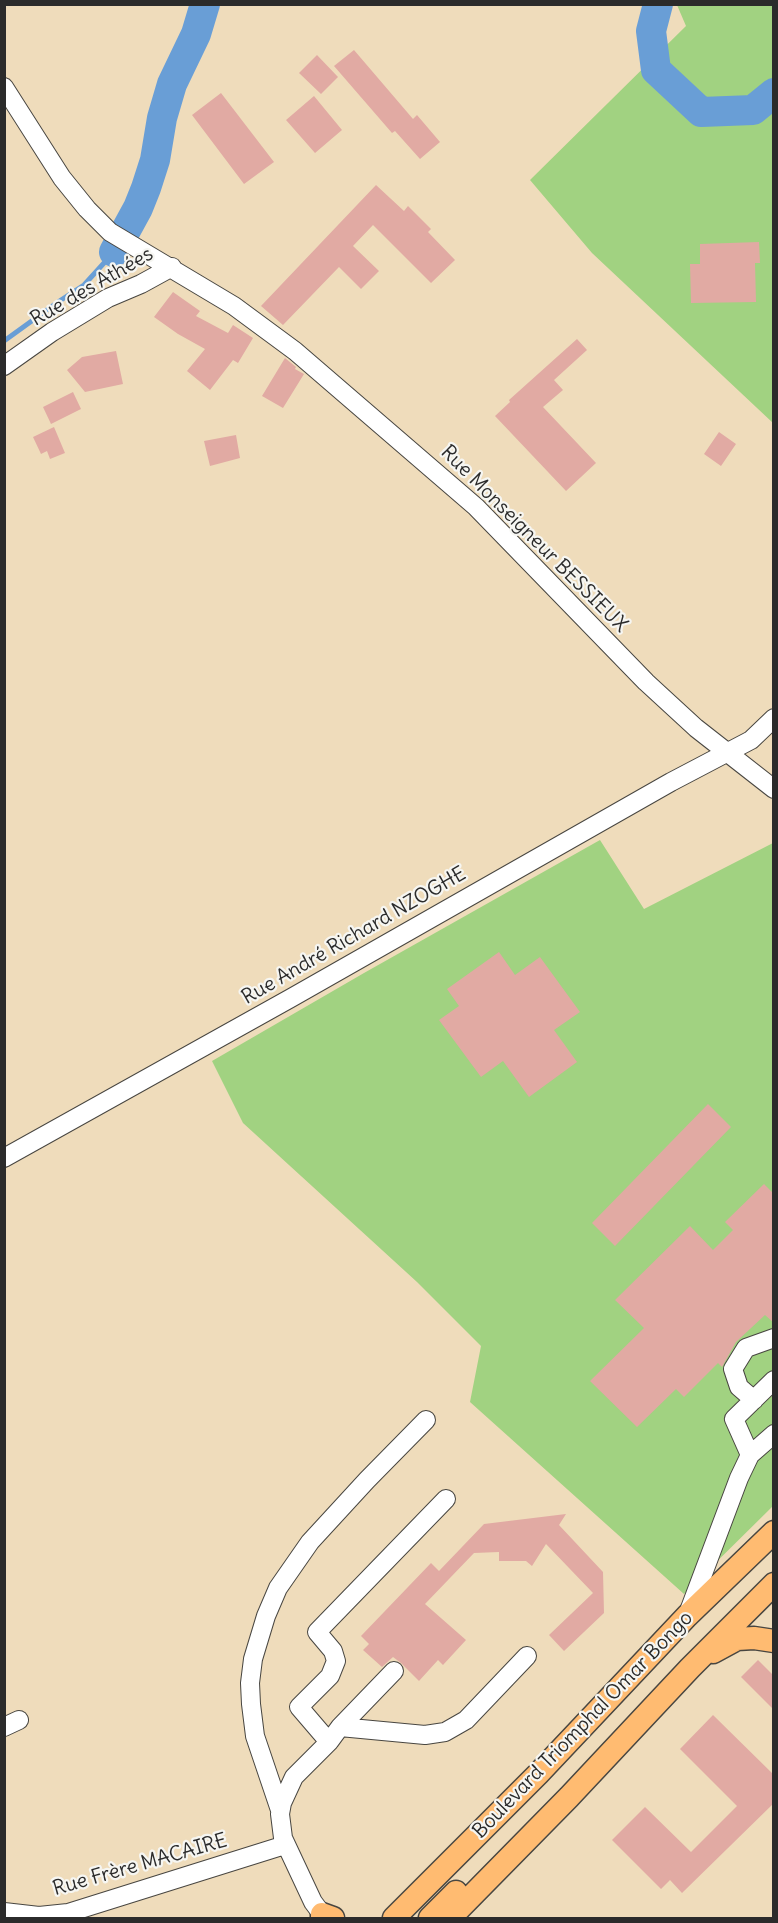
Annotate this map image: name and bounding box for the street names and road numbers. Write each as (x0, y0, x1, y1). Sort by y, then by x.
street label: Rue des Athées (26, 242, 158, 332)
street label: Rue Monseigneur BESSIEUX (435, 440, 633, 638)
street label: Rue André Richard NZOGHE (238, 862, 470, 1010)
street label: Boulevard Triomphal Omar Bongo (468, 1606, 698, 1844)
street label: Rue Frère MACAIRE (50, 1829, 230, 1901)

